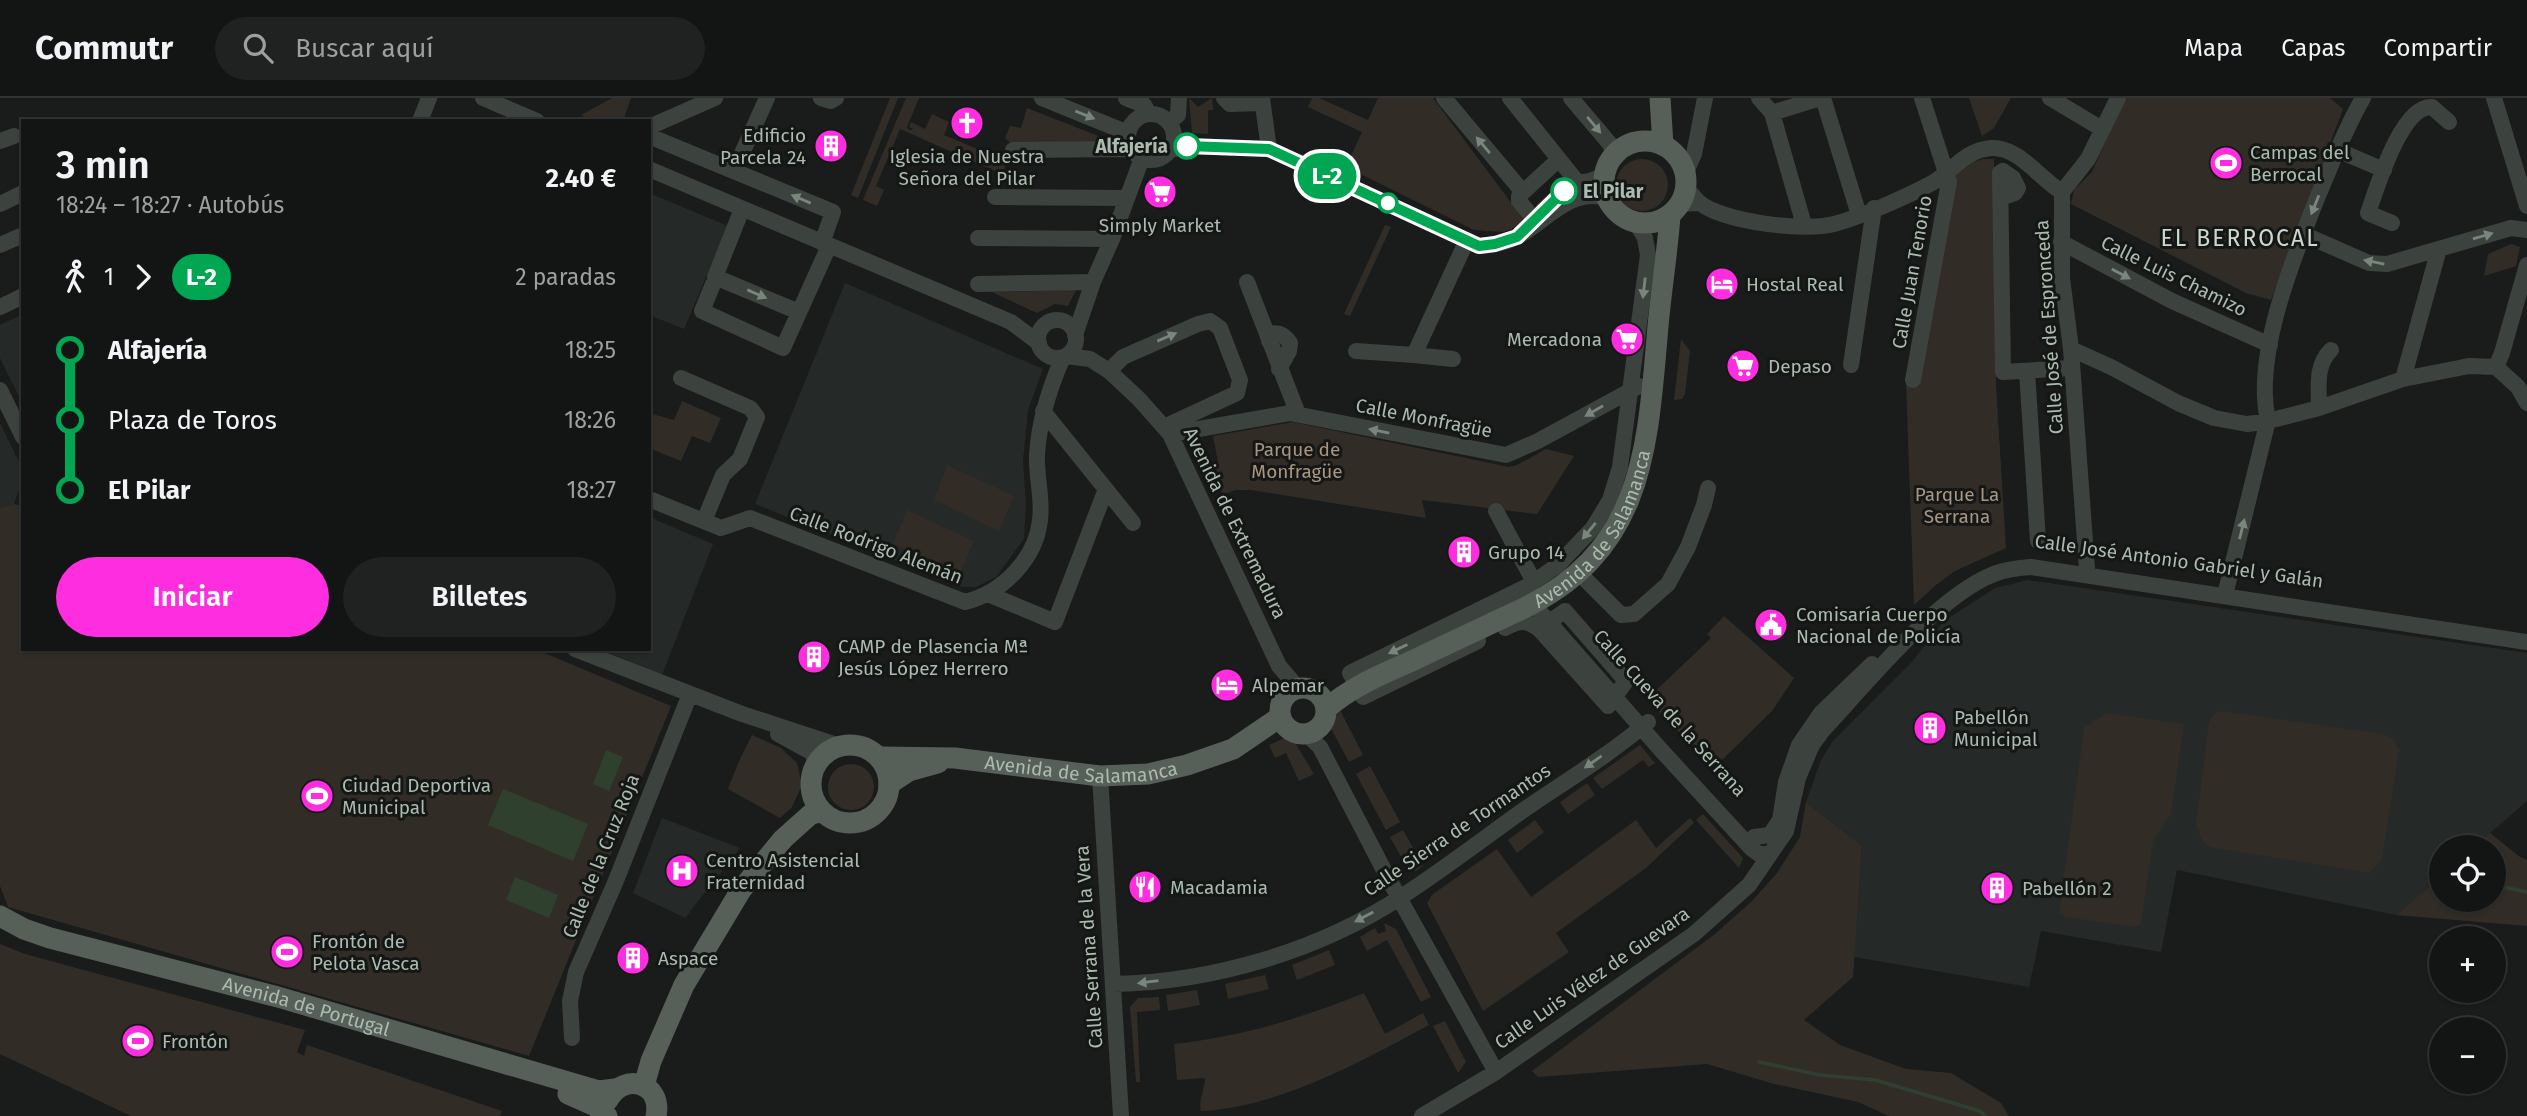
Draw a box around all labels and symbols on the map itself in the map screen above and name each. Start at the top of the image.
church icon: Iglesia de Nuestra Señora del Pilar [948,104,986,142]
one-way arrow [1075,110,1096,121]
one-way arrow [1586,116,1602,134]
place label: Edificio Parcela 24 [720,124,806,169]
building icon: Edificio Parcela 24 [812,127,850,165]
marker: Alfajería [1174,133,1200,159]
place label: Alfajería [1094,135,1168,158]
one-way arrow [1476,136,1491,153]
place label: Campas del Berrocal [2250,141,2350,186]
sports icon: Campas del Berrocal [2207,144,2245,182]
place label: Iglesia de Nuestra Señora del Pilar [890,145,1044,190]
line badge: L-2 [1287,153,1367,199]
supermarket icon: Simply Market [1141,173,1179,211]
marker: El Pilar [1551,178,1577,204]
place label: El Pilar [1583,180,1644,203]
one-way arrow [790,193,811,204]
unlabelled marker [1378,193,1398,213]
street label: Calle Juan Tenorio [1887,193,1937,351]
one-way arrow [2309,194,2320,215]
place label: Simply Market [1099,214,1221,237]
street label: Calle José de Espronceda [2030,219,2068,435]
district label: EL BERROCAL [2160,224,2320,252]
one-way arrow [2473,230,2494,240]
street label: Calle Luis Chamizo [2097,231,2251,321]
one-way arrow [2363,256,2385,267]
hotel icon: Hostal Real [1703,265,1741,303]
one-way arrow [2111,268,2131,280]
place label: Hostal Real [1746,273,1844,296]
one-way arrow [1639,277,1650,299]
one-way arrow [747,289,768,300]
supermarket icon: Mercadona [1608,320,1646,358]
place label: Mercadona [1507,328,1602,351]
one-way arrow [1157,331,1178,342]
supermarket icon: Depaso [1724,347,1762,385]
place label: Depaso [1768,355,1832,378]
street label: Calle Monfragüe [1354,394,1494,442]
one-way arrow [1584,405,1603,417]
street label: Avenida de Extremadura [1179,424,1291,622]
one-way arrow [1368,425,1390,436]
park label: Parque de Monfragüe [1251,438,1343,483]
street label: Avenida de Salamanca [1529,448,1655,612]
park label: Parque La Serrana [1915,483,1999,528]
street label: Calle Rodrigo Alemán [786,501,966,589]
one-way arrow [2237,518,2248,540]
one-way arrow [1582,521,1597,539]
street label: Calle José Antonio Gabriel y Galán [2033,529,2325,593]
building icon: Grupo 14 [1445,533,1483,571]
place label: Grupo 14 [1488,541,1564,564]
place label: Comisaría Cuerpo Nacional de Policía [1796,603,1961,648]
public building icon: Comisaría Cuerpo Nacional de Policía [1752,606,1790,644]
street label: Calle Cueva de la Serrana [1589,625,1751,801]
place label: CAMP de Plasencia Mª Jesús López Herrero [838,635,1028,680]
building icon: CAMP de Plasencia Mª Jesús López Herrero [795,638,833,676]
one-way arrow [1388,644,1408,655]
hotel icon: Alpemar [1208,666,1246,704]
place label: Alpemar [1252,674,1325,697]
place label: Pabellón Municipal [1954,706,2038,751]
building icon: Pabellón Municipal [1911,709,1949,747]
street label: Avenida de Salamanca [983,750,1180,788]
one-way arrow [1584,755,1602,769]
street label: Calle Sierra de Tormantos [1359,759,1555,901]
street label: Calle de la Cruz Roja [558,771,644,941]
place label: Ciudad Deportiva Municipal [342,774,491,819]
sports icon: Ciudad Deportiva Municipal [298,777,336,815]
street label: Calle Serrana de la Vera [1070,845,1108,1049]
place label: Centro Asistencial Fraternidad [706,849,860,894]
hospital icon: Centro Asistencial Fraternidad [663,852,701,890]
restaurant icon: Macadamia [1126,868,1164,906]
building icon: Pabellón 2 [1978,869,2016,907]
place label: Macadamia [1170,876,1268,899]
place label: Pabellón 2 [2022,877,2112,900]
street label: Calle Luis Vélez de Guevara [1490,902,1694,1054]
one-way arrow [1354,911,1374,923]
place label: Frontón de Pelota Vasca [312,930,420,975]
sports icon: Frontón de Pelota Vasca [268,933,306,971]
building icon: Aspace [614,939,652,977]
place label: Aspace [658,947,718,970]
street label: Avenida de Portugal [220,972,393,1041]
one-way arrow [1137,976,1159,987]
sports icon: Frontón [119,1022,157,1060]
place label: Frontón [162,1030,228,1053]

